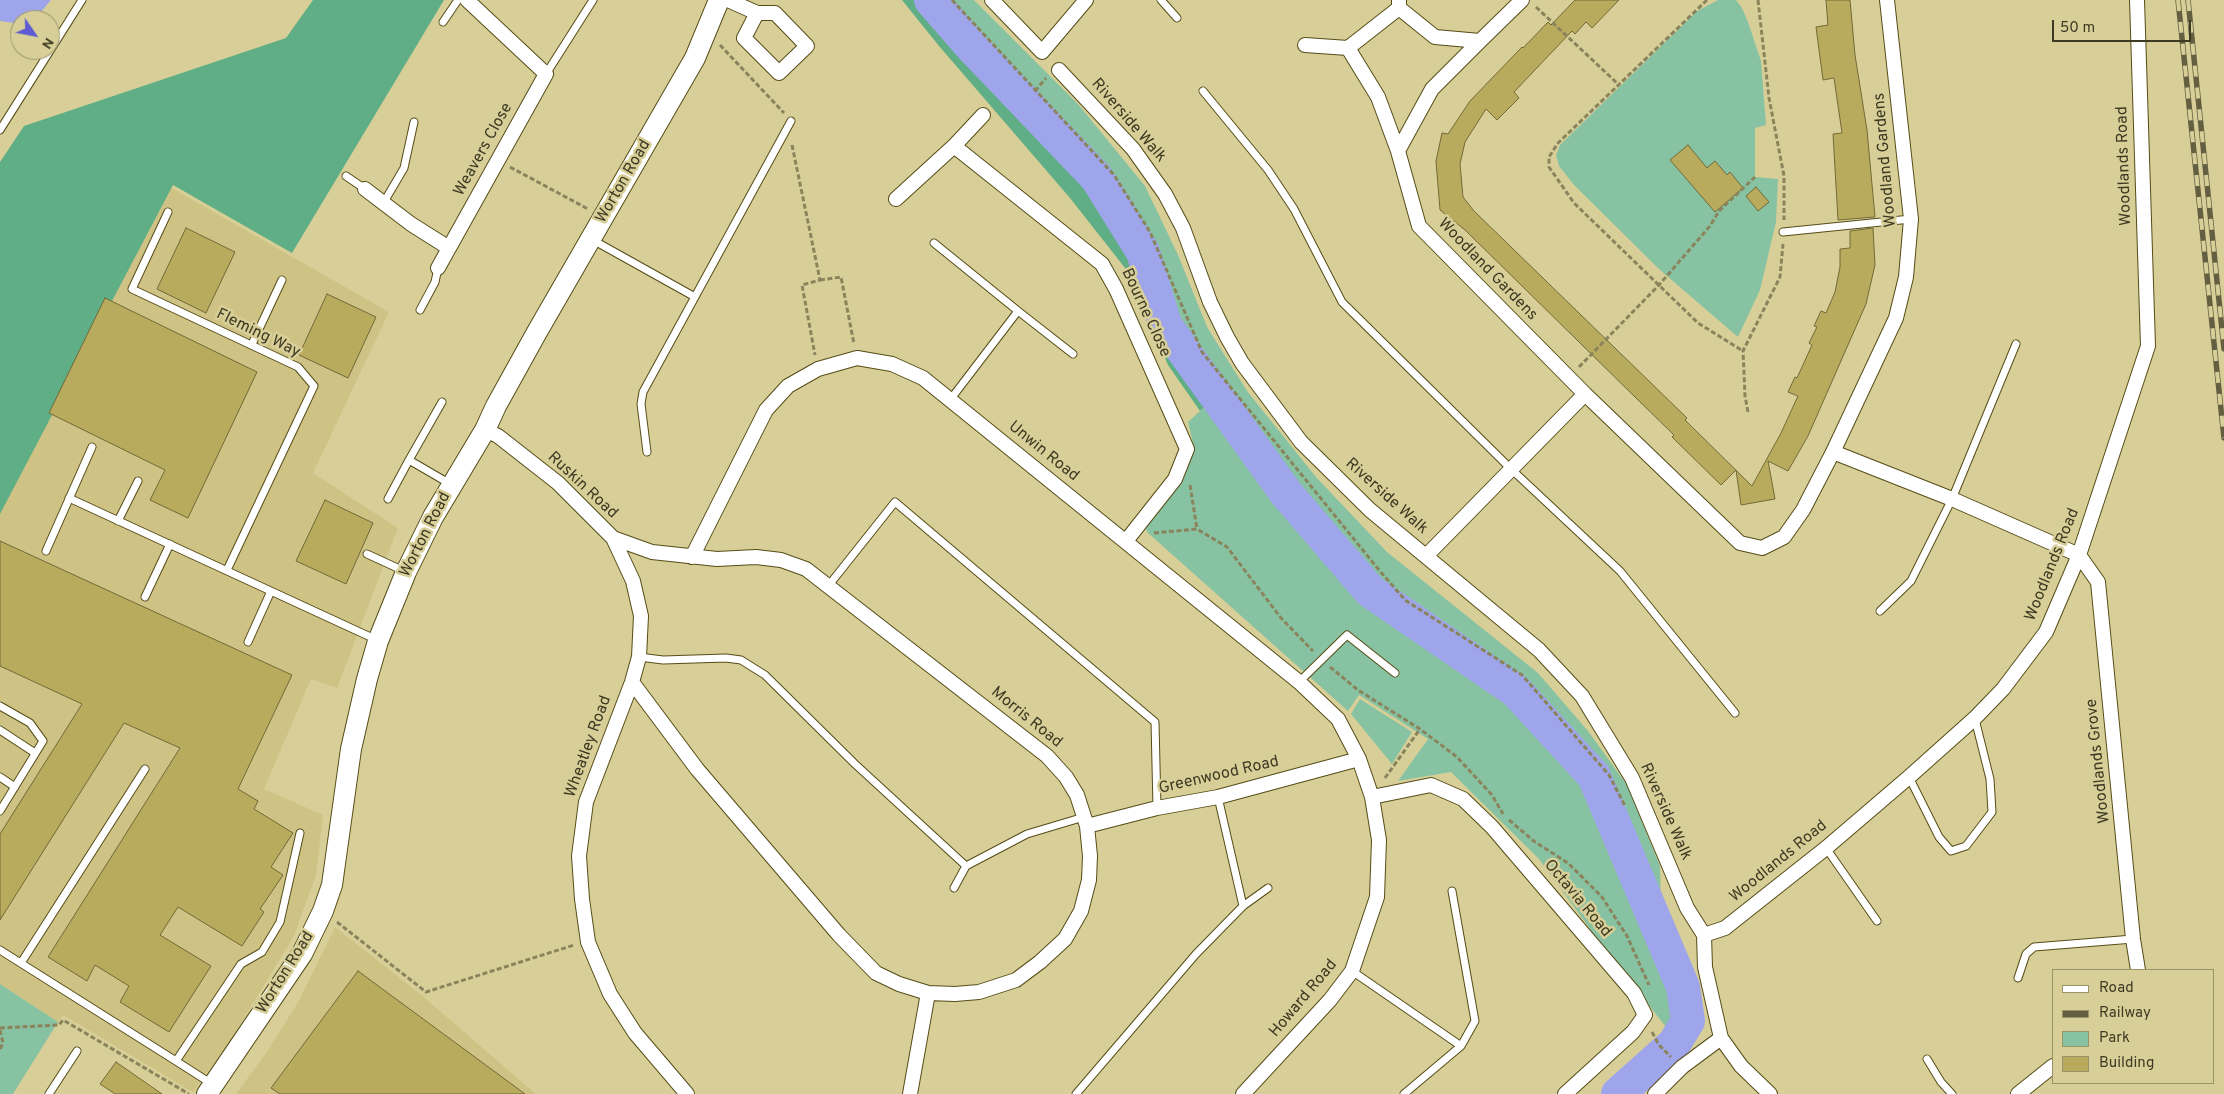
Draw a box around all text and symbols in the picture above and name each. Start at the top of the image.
north arrow [10,10,60,60]
scale bar [2054,10,2193,42]
text: 50 m [2060,19,2095,38]
text: N [37,34,57,52]
street label: Riverside Walk [1086,75,1170,167]
street label: Woodland Gardens [1871,92,1901,228]
street label: Weavers Close [451,100,517,200]
street label: Woodlands Road [2113,106,2137,226]
street label: Worton Road [592,137,656,227]
street label: Woodland Gardens [1433,215,1541,325]
street label: Bourne Close [1116,266,1174,360]
street label: Fleming Way [213,305,303,363]
street label: Unwin Road [1004,418,1082,486]
street label: Ruskin Road [543,449,621,523]
street label: Riverside Walk [1341,455,1431,539]
street label: Worton Road [396,489,456,581]
street label: Woodlands Road [2022,506,2084,624]
street label: Morris Road [986,683,1066,753]
street label: Wheatley Road [562,694,616,800]
street label: Woodlands Grove [2083,698,2115,824]
street label: Greenwood Road [1157,753,1281,799]
street label: Riverside Walk [1635,760,1695,864]
street label: Woodlands Road [1726,817,1832,907]
street label: Octavia Road [1539,856,1615,942]
street label: Worton Road [253,928,319,1018]
street label: Howard Road [1266,956,1342,1042]
legend [2052,969,2214,1084]
text: Road [2099,979,2134,998]
text: Railway [2099,1004,2151,1023]
text: Park [2099,1029,2130,1048]
text: Building [2099,1054,2154,1073]

